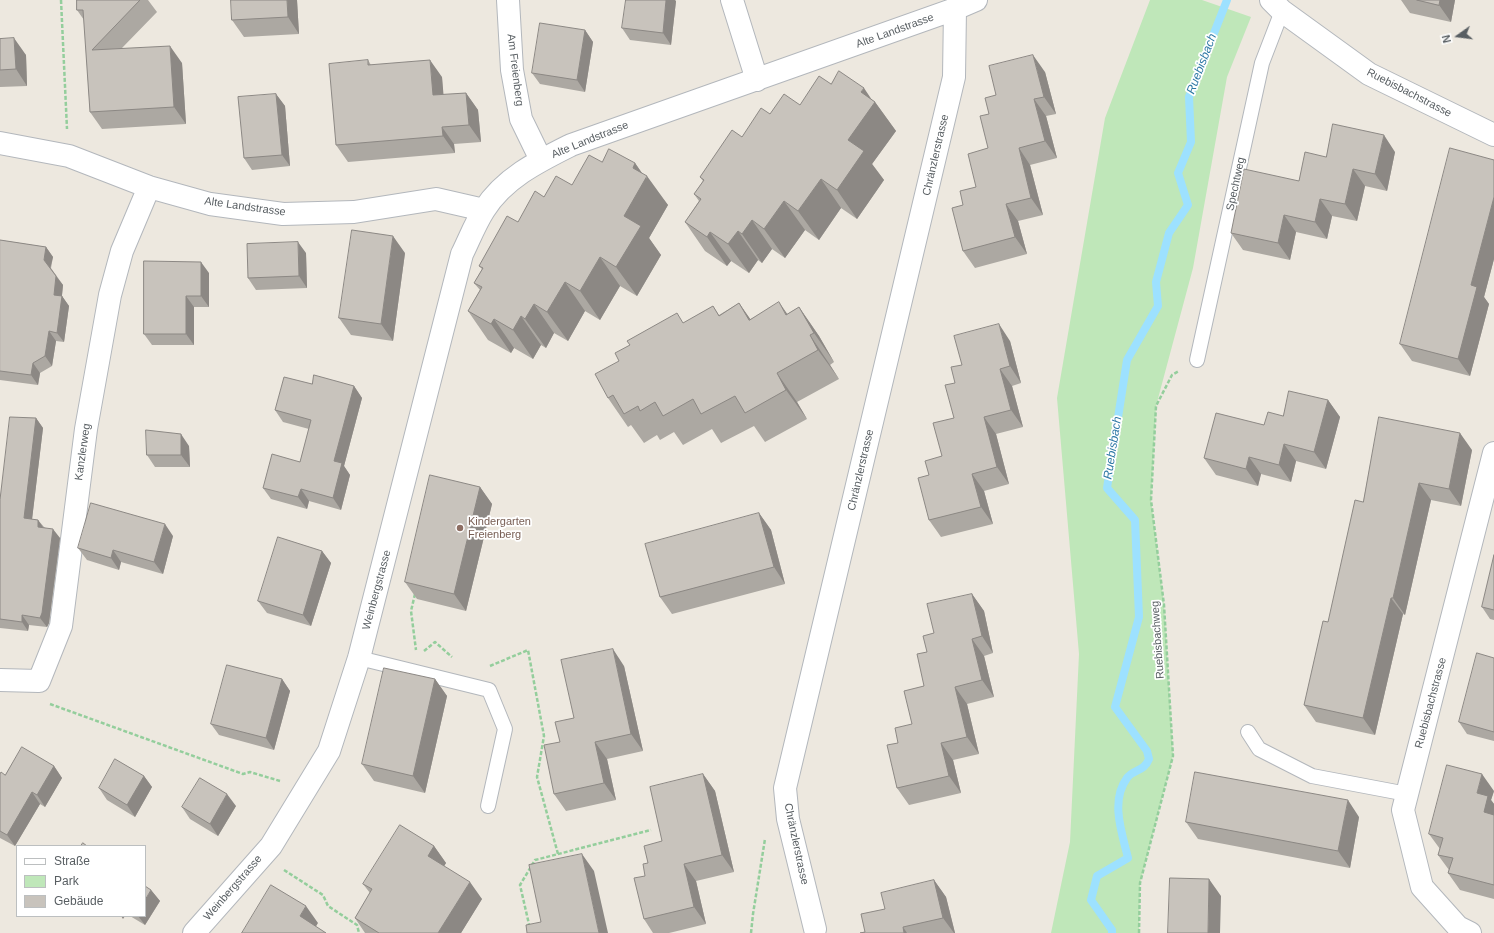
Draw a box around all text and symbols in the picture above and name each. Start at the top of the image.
street label: Alte Landstrasse [854,11,936,51]
north arrow [1438,16,1478,56]
water label: Ruebisbach [1184,32,1220,96]
street label: Am Freienberg [504,33,526,107]
text: N [1440,34,1453,44]
street label: Ruebisbachstrasse [1364,66,1454,120]
street label: Chränzlerstrasse [920,113,952,197]
street label: Alte Landstrasse [550,119,630,161]
street label: Spechtweg [1224,156,1248,212]
street label: Alte Landstrasse [204,195,286,219]
water label: Ruebisbach [1101,416,1125,480]
street label: Kanzlerweg [72,423,94,481]
street label: Chränzlerstrasse [845,428,877,512]
place label: Kindergarten Freienberg [468,515,531,541]
marker: Kindergarten Freienberg [455,523,465,533]
street label: Weinbergstrasse [360,549,394,631]
street label: Ruebisbachweg [1149,600,1167,680]
street label: Ruebisbachstrasse [1413,656,1449,750]
street label: Chränzlerstrasse [781,802,811,886]
legend [16,845,146,917]
street label: Weinbergstrasse [201,853,265,923]
text: Straße [54,854,90,868]
text: Park [54,874,79,888]
text: Gebäude [54,894,103,908]

